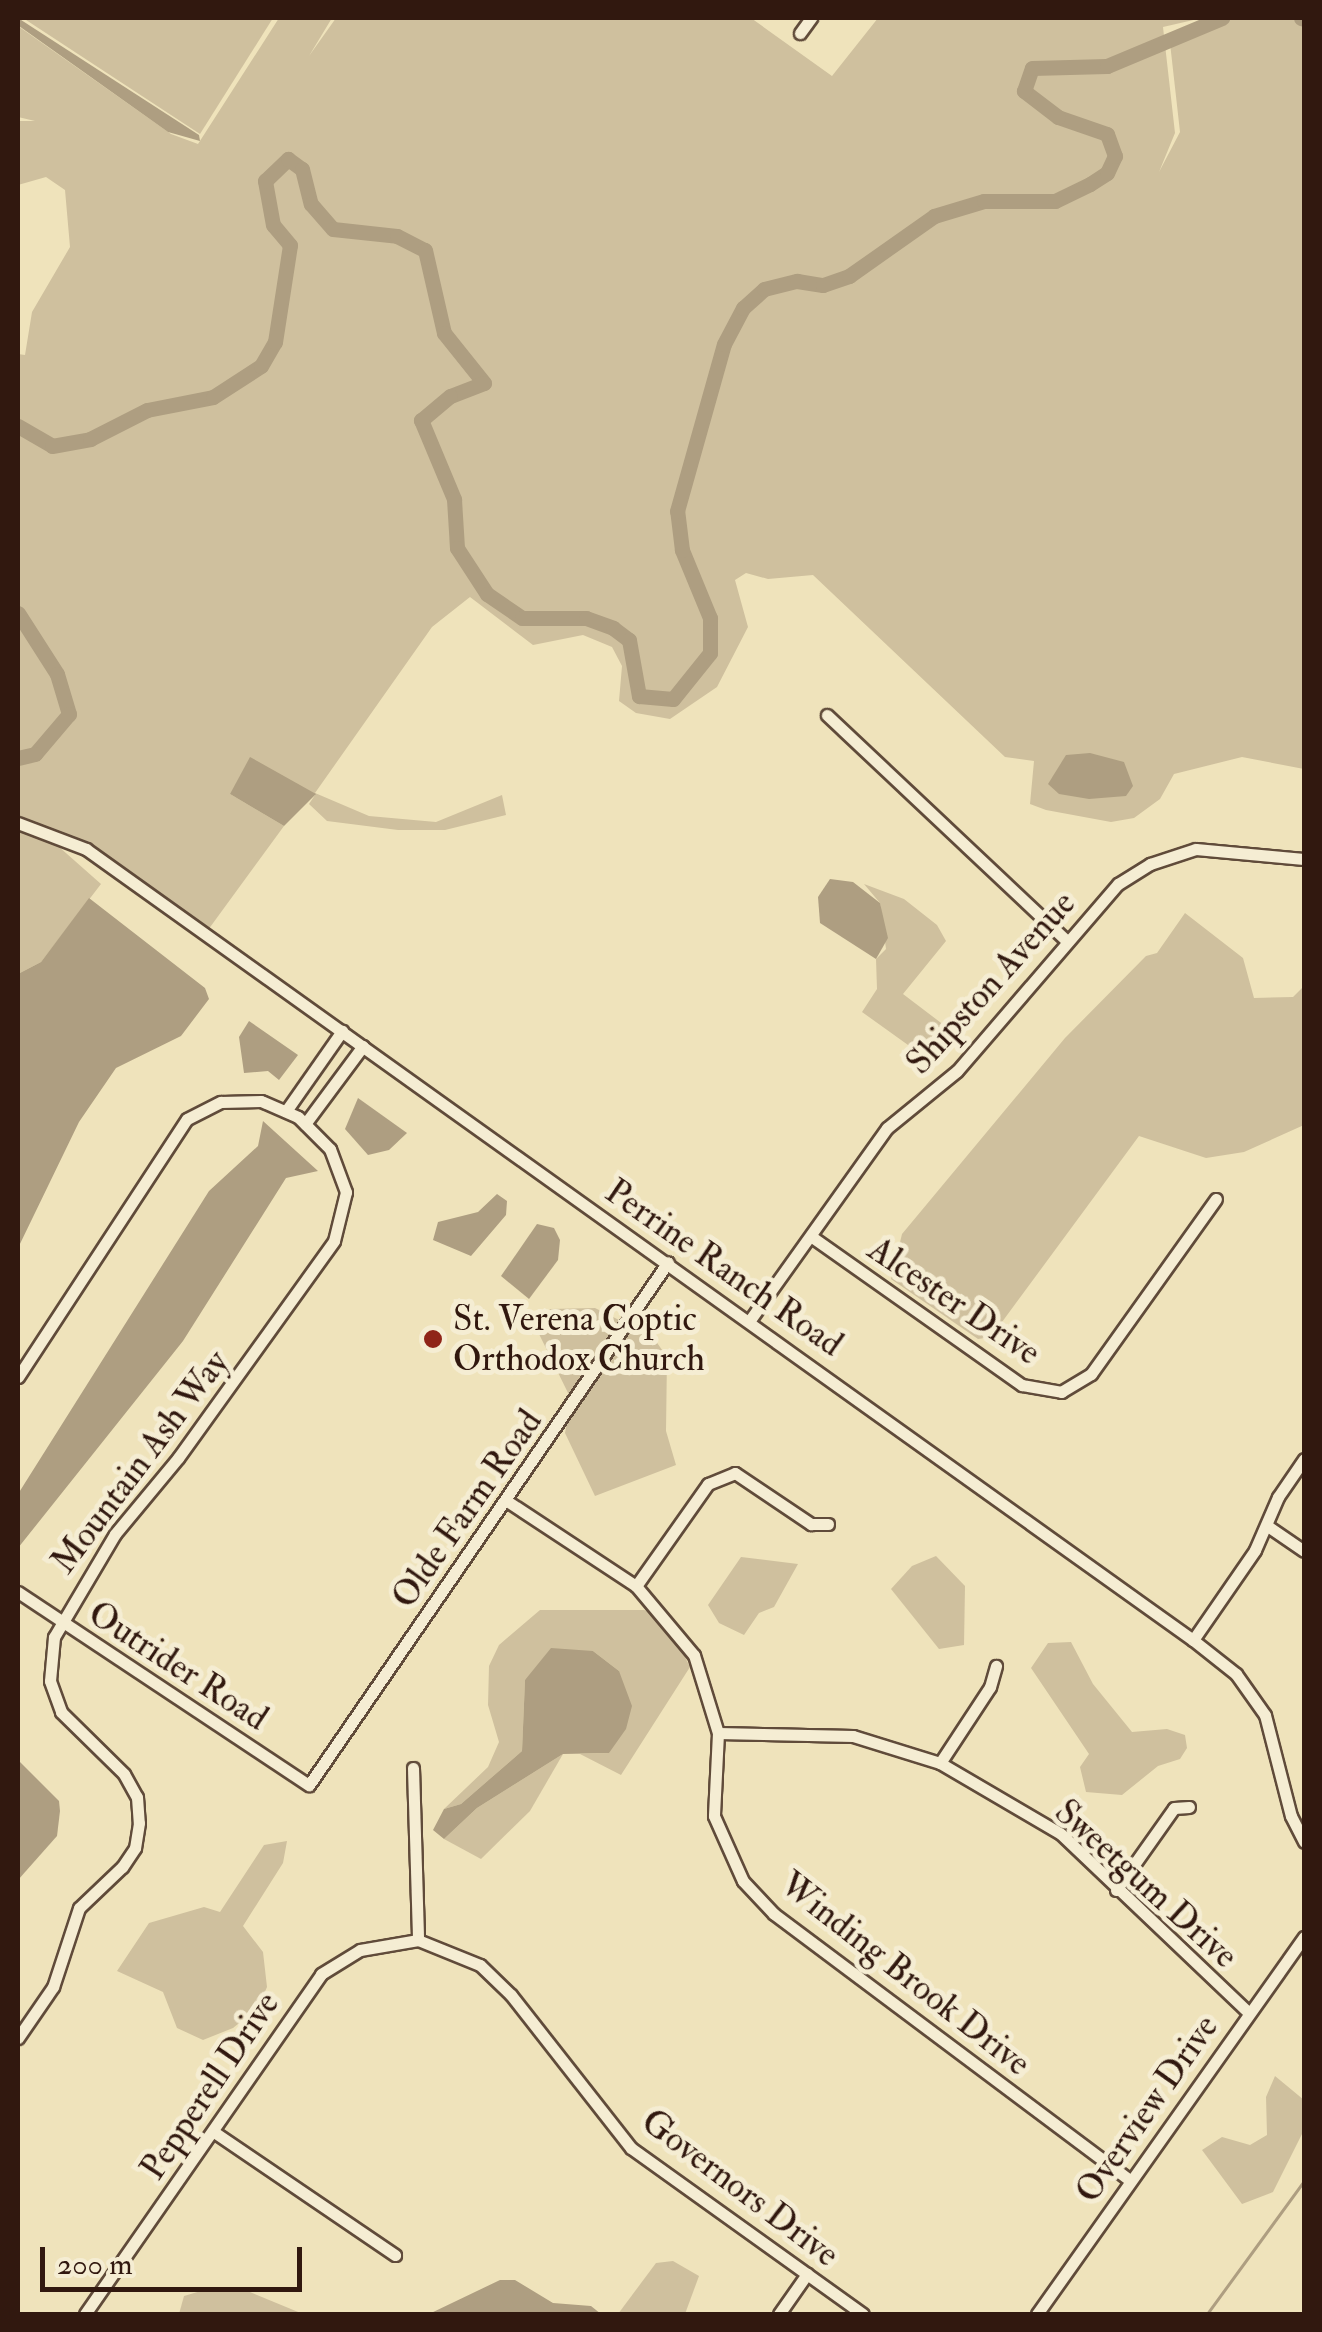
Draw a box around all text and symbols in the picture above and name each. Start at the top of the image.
street label: Shipston Avenue [898,883,1084,1083]
street label: Perrine Ranch Road [597,1170,851,1366]
street label: Alcester Drive [860,1228,1048,1374]
place label: St. Verena Coptic Orthodox Church [453,1298,705,1380]
marker: St. Verena Coptic Orthodox Church [422,1328,444,1350]
street label: Mountain Ash Way [42,1342,238,1582]
street label: Olde Farm Road [383,1402,551,1616]
street label: Outrider Road [80,1592,276,1740]
street label: Sweetgum Drive [1046,1791,1246,1977]
street label: Winding Brook Drive [772,1863,1038,2085]
street label: Pepperell Drive [132,1984,288,2188]
street label: Overview Drive [1067,2007,1227,2211]
street label: Governors Drive [633,2100,847,2276]
scale bar [45,2227,308,2289]
text: 200 m [57,2246,133,2283]

